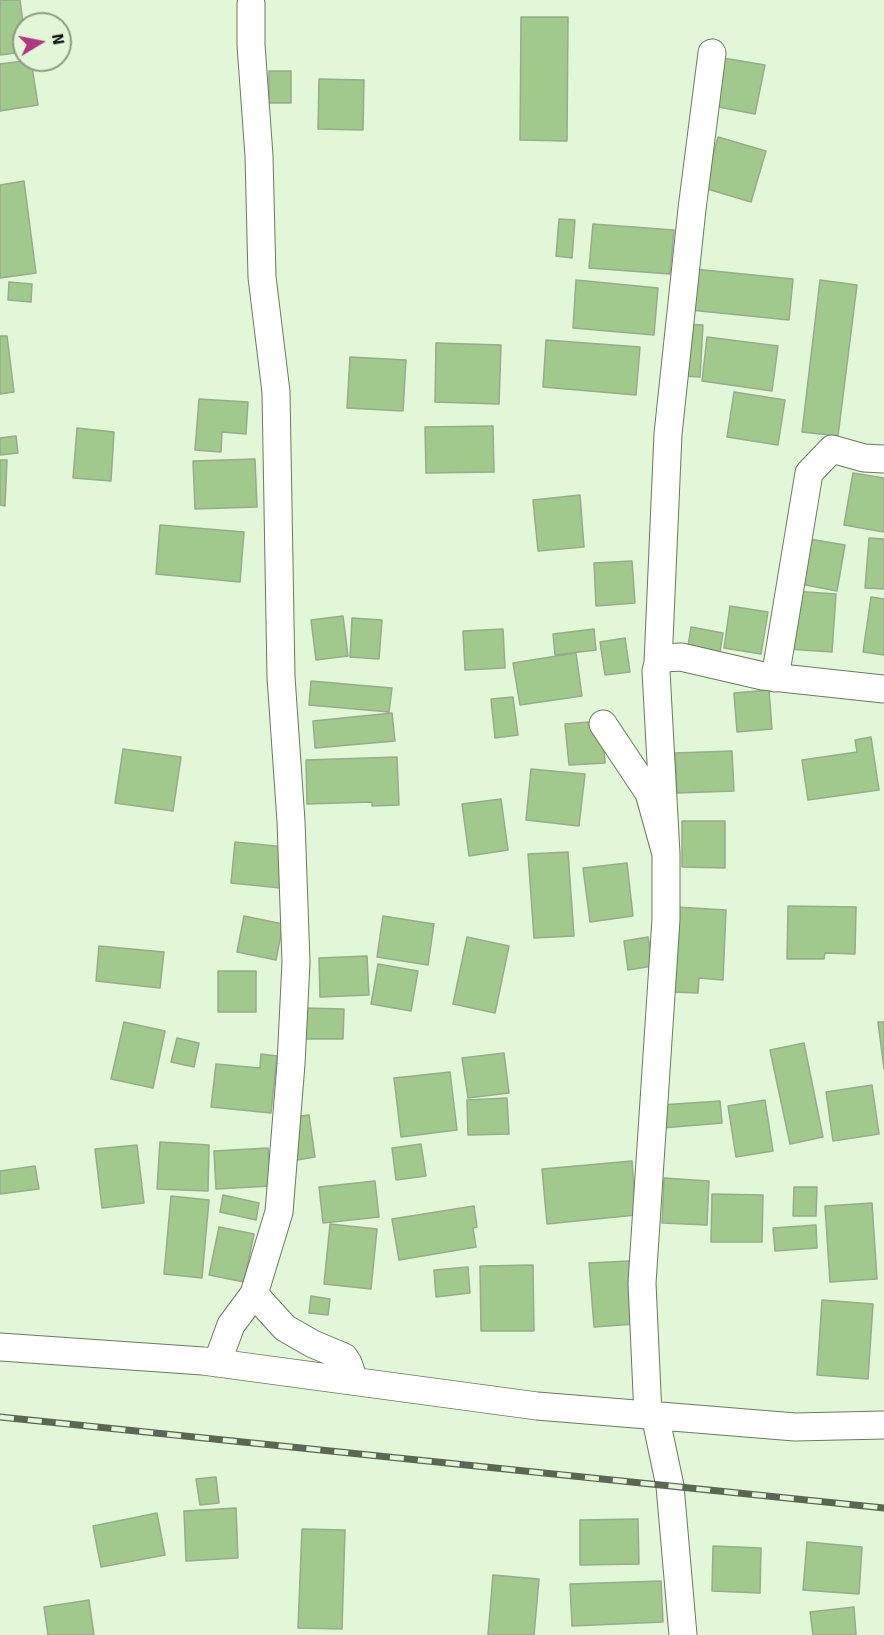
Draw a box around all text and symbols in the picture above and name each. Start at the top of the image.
north arrow [12,12,72,72]
text: N [47,32,69,46]

